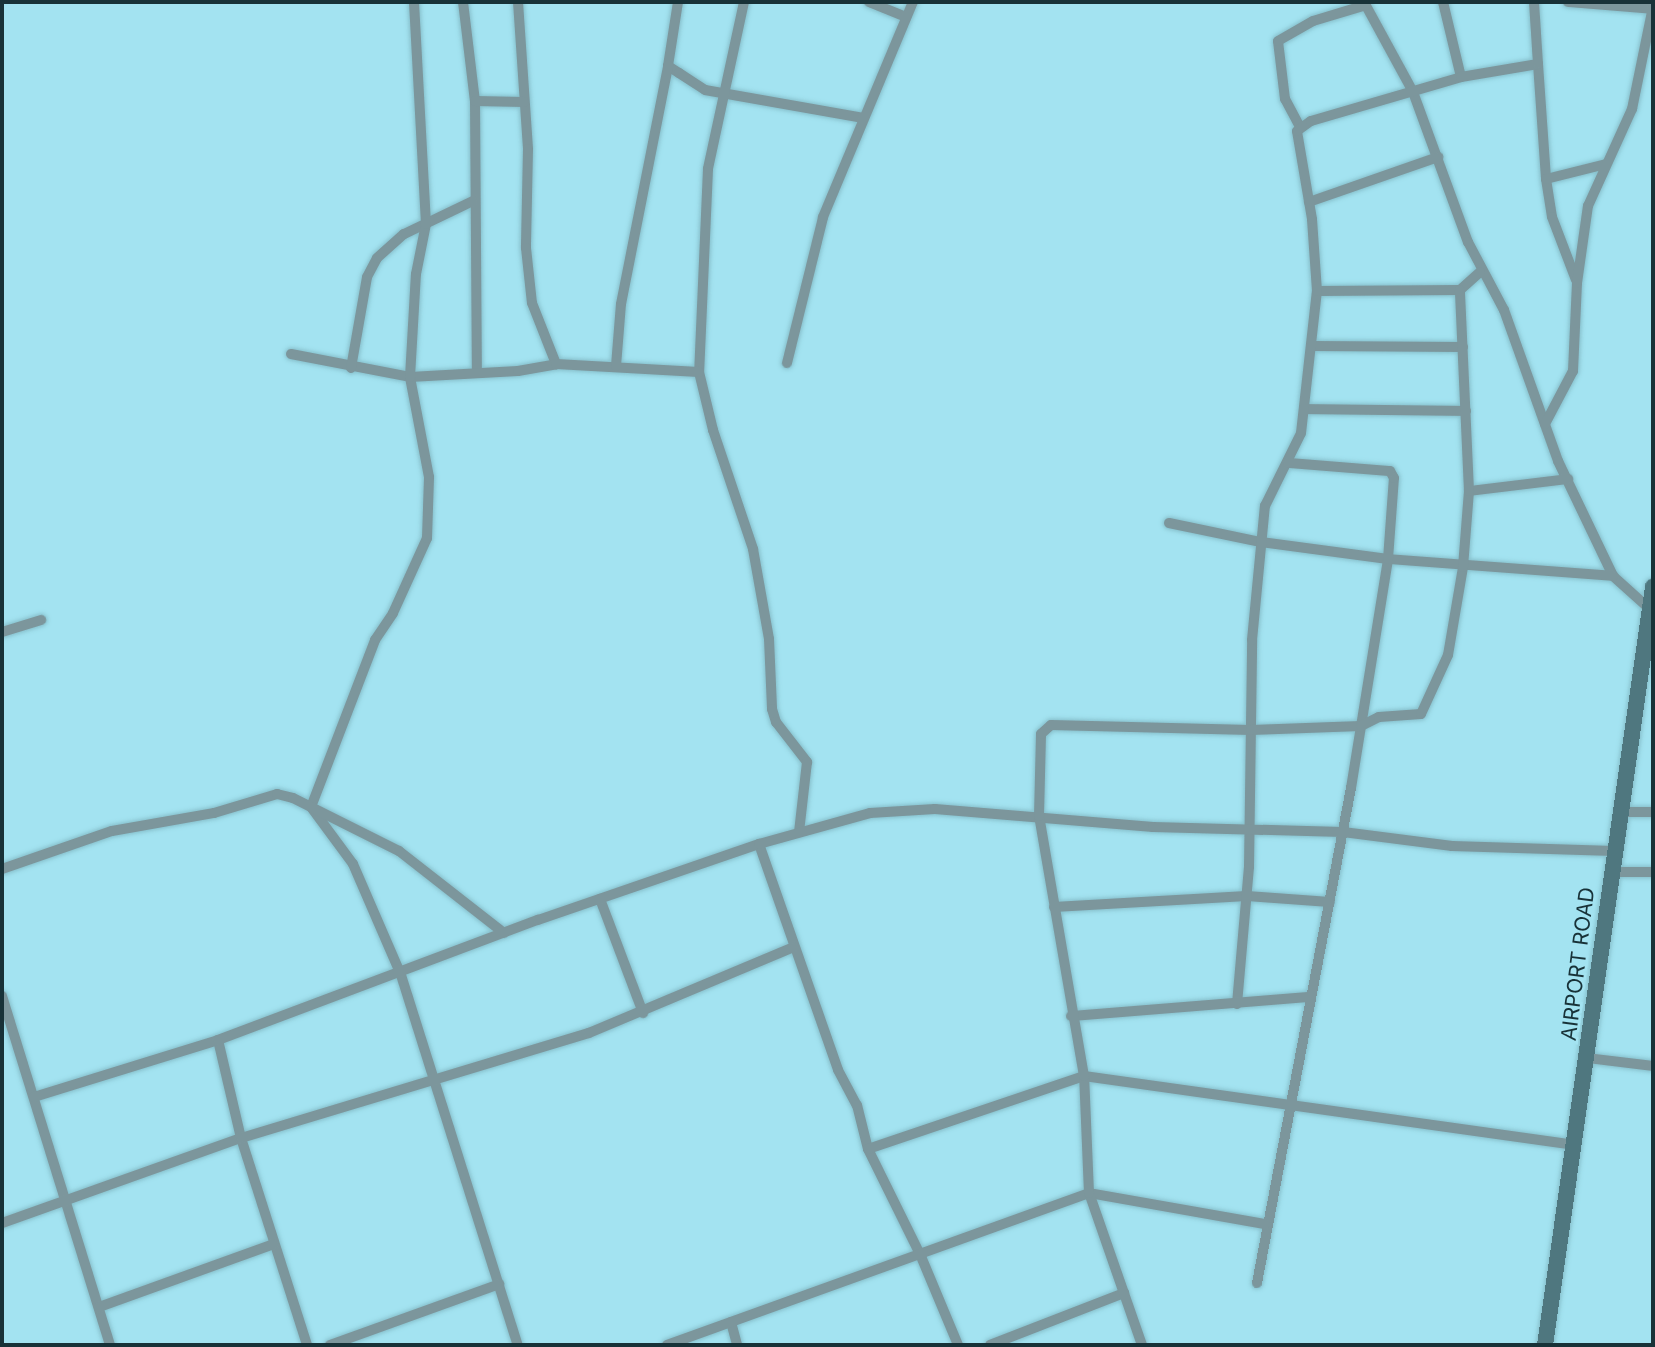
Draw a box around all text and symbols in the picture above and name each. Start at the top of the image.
street label: AIRPORT ROAD [1556,886,1600,1042]

